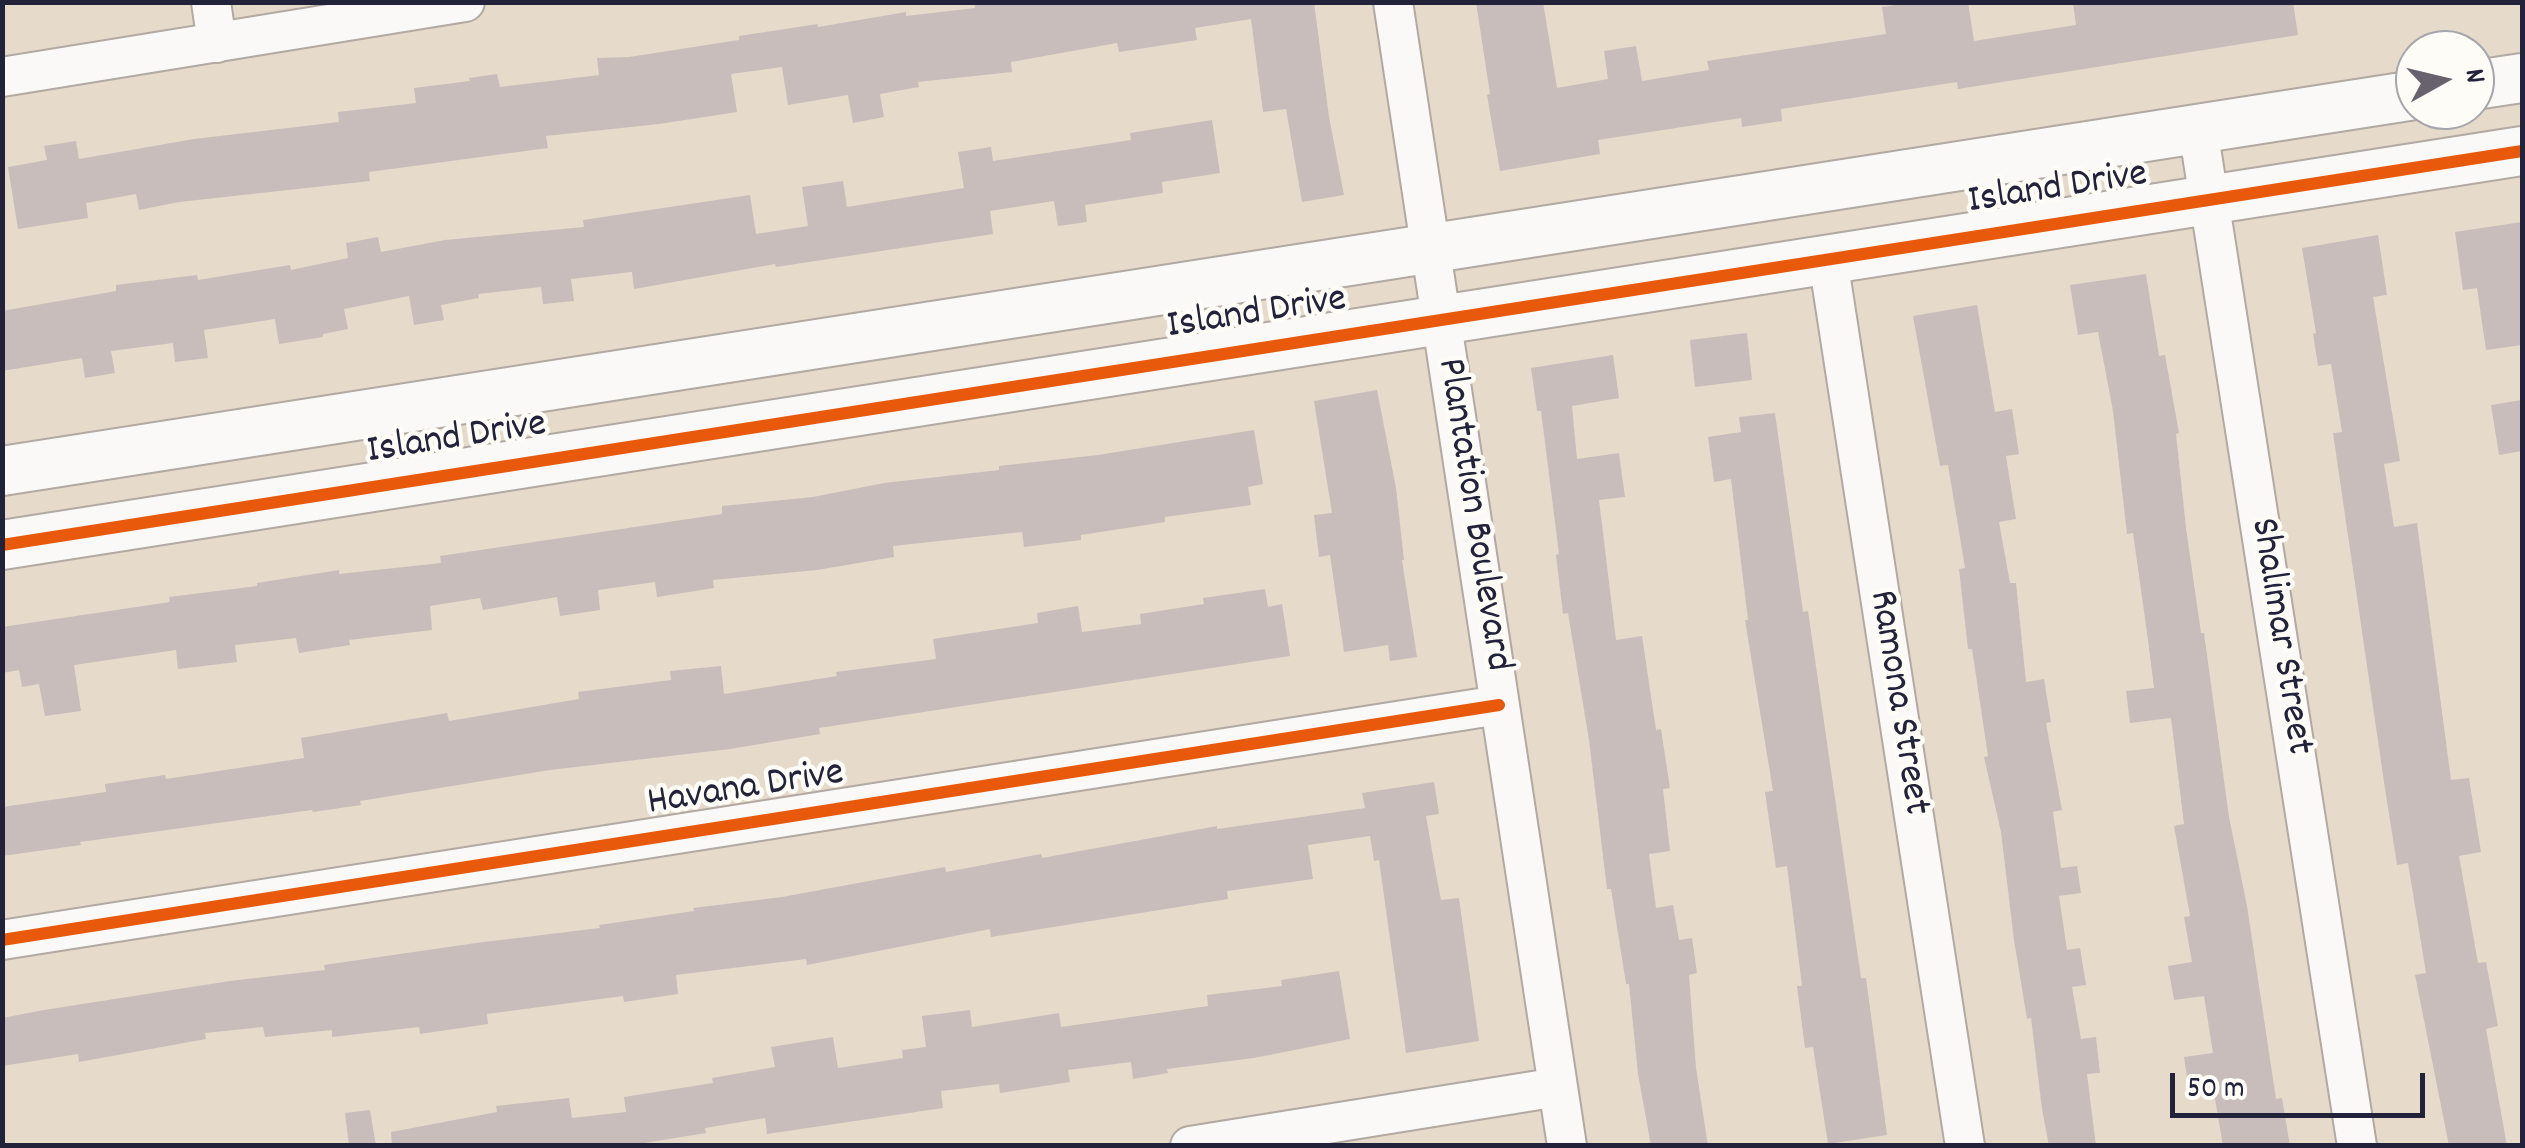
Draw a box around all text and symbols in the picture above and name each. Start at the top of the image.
north arrow [2395,30,2495,130]
text: N [2452,66,2493,86]
street label: Island Drive [1965,153,2151,229]
street label: Island Drive [1164,278,1350,354]
street label: Plantation Boulevard [1423,355,1519,675]
street label: Island Drive [364,403,550,479]
street label: Shalimar Street [2236,515,2320,759]
street label: Ramona Street [1855,587,1937,819]
street label: Havana Drive [644,752,848,830]
scale bar [2175,1053,2430,1115]
text: 50 m [2187,1069,2245,1112]

